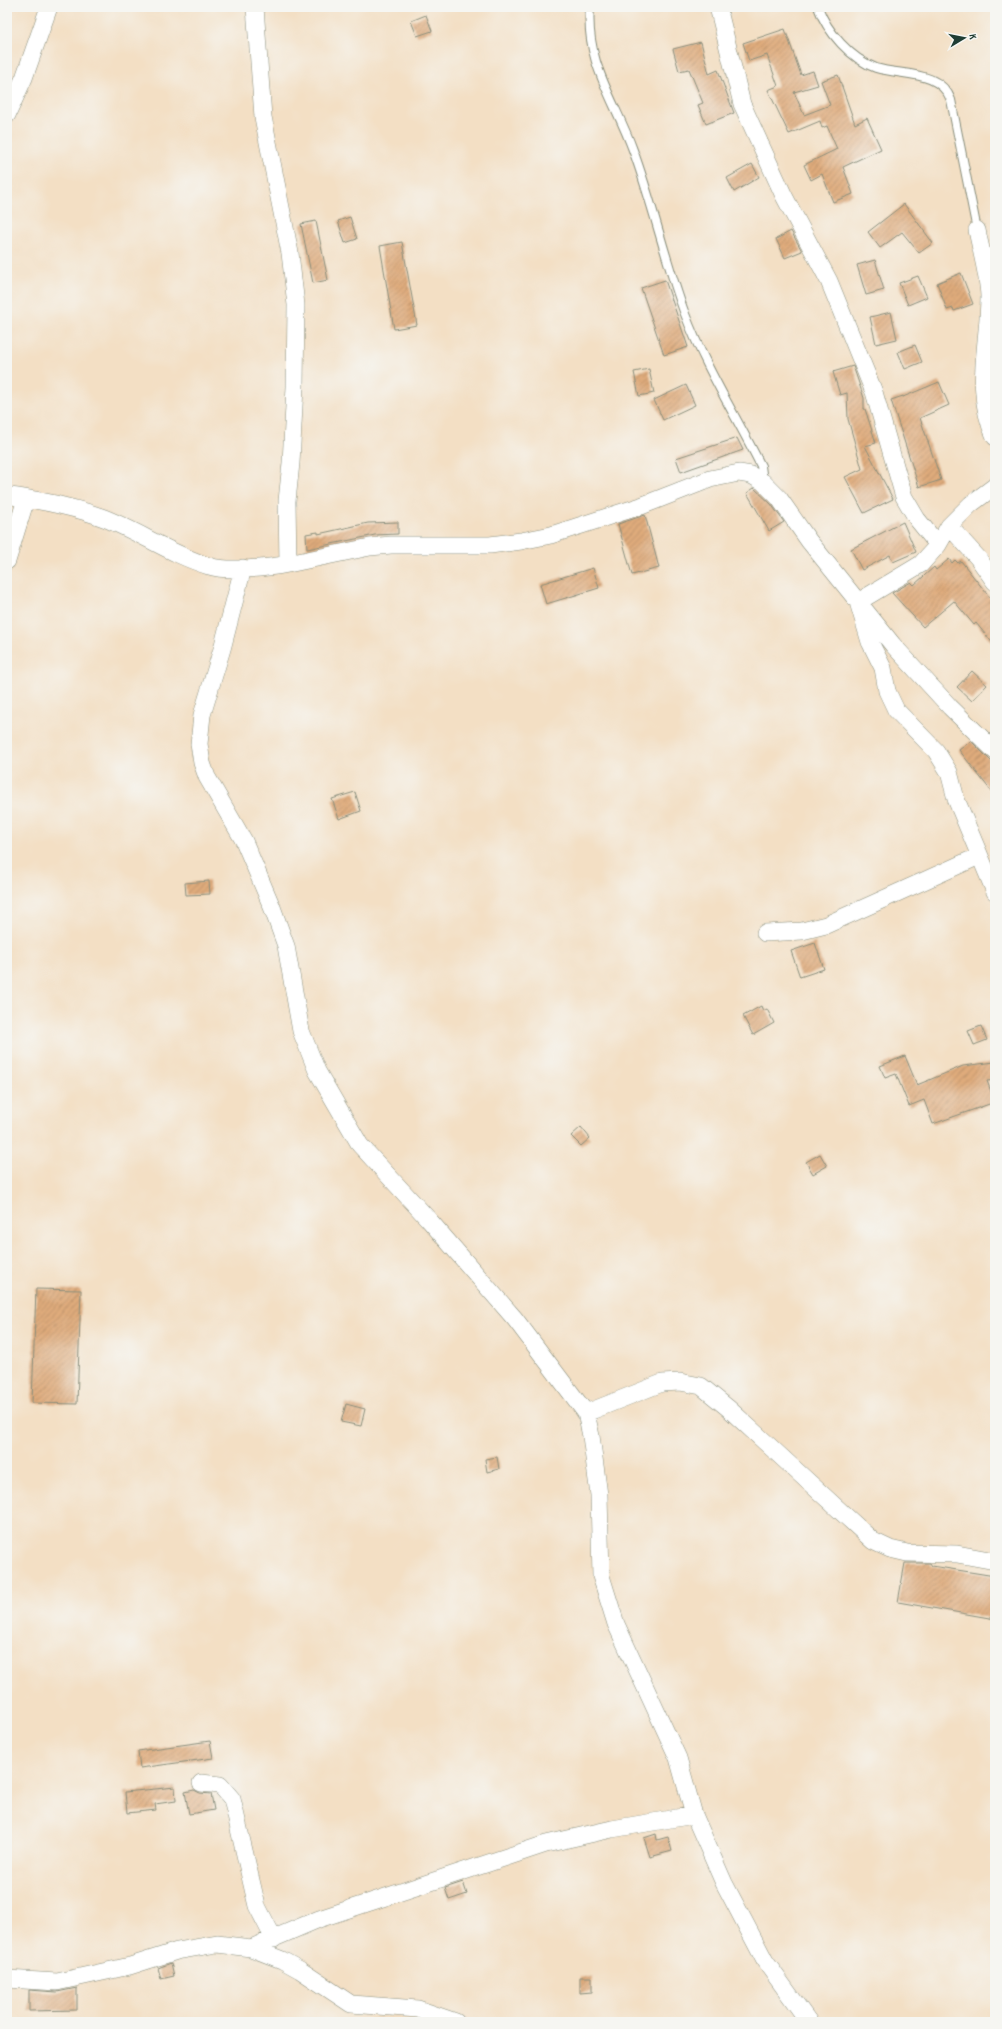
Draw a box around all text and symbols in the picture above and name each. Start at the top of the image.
north arrow [944,18,984,58]
text: K [964,33,980,41]

